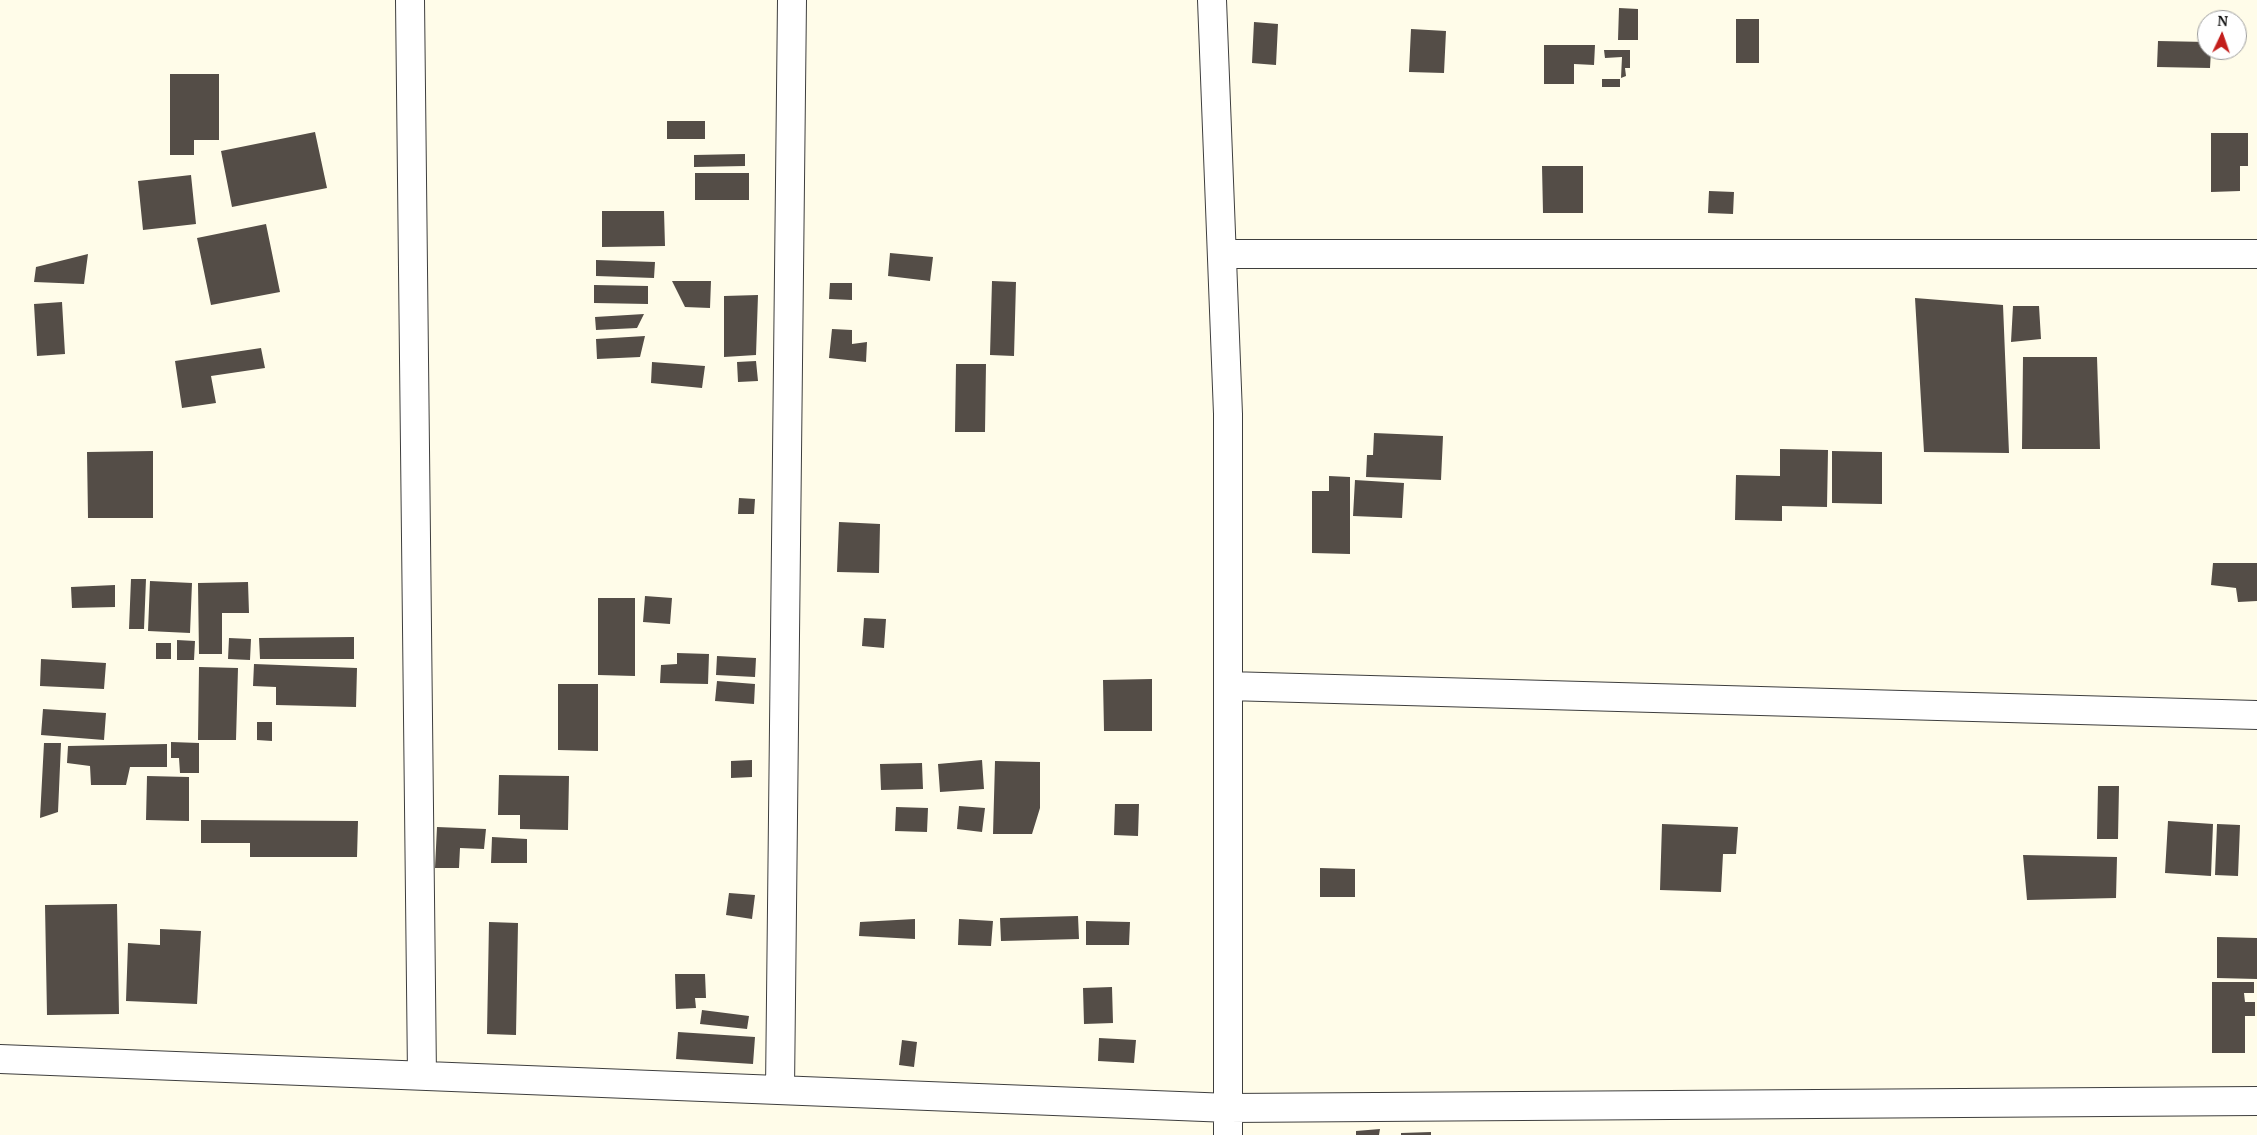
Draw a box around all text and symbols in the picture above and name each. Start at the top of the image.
north arrow [2197,10,2247,60]
text: N [2217,11,2229,30]

